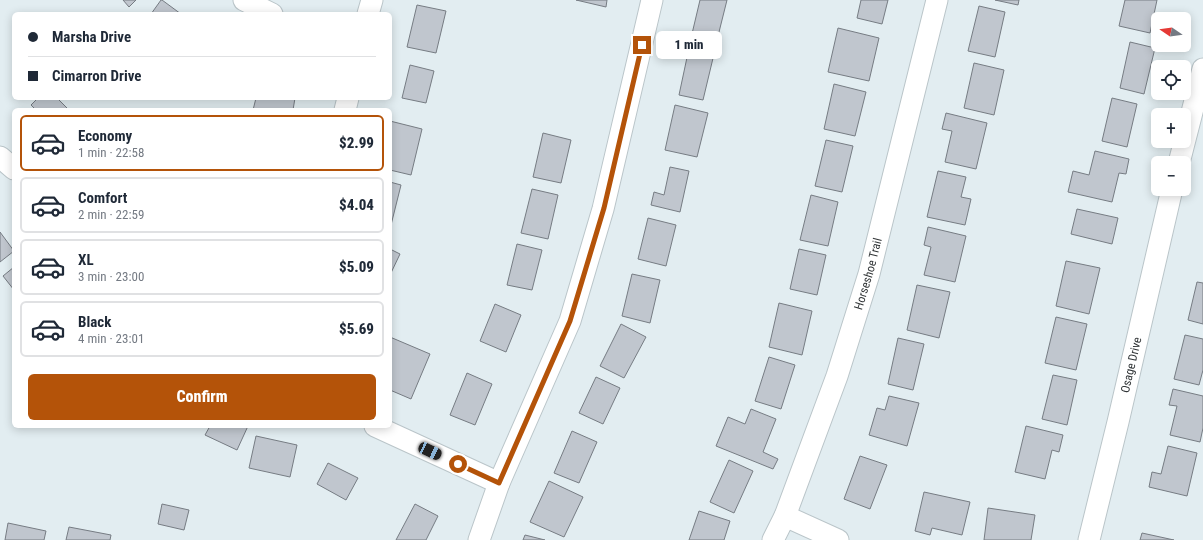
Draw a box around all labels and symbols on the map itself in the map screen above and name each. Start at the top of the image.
north arrow [1151,12,1191,52]
callout: 1 min [656,31,722,59]
route end [633,36,651,54]
street label: Horseshoe Trail [851,236,885,312]
street label: Osage Drive [1118,335,1145,394]
car [417,440,443,462]
route start [449,455,467,473]

